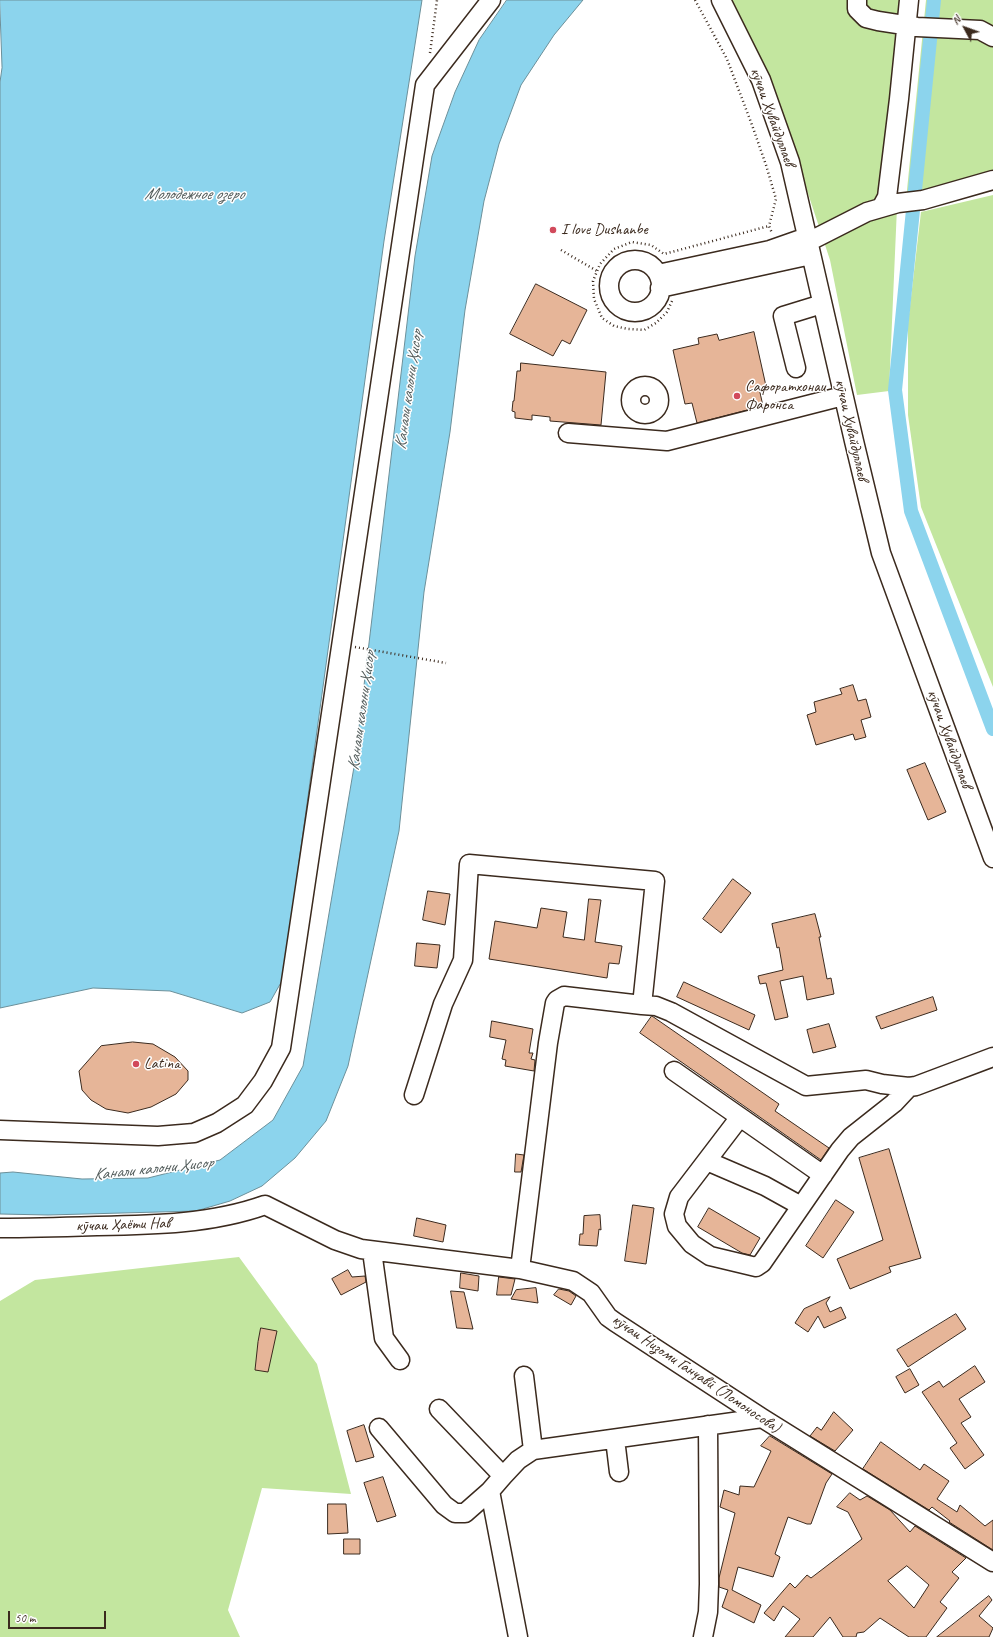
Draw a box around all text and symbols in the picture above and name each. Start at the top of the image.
north arrow [945,8,985,48]
text: N [948,13,963,27]
street label: кӯчаи Хувайдуллаев [745,65,799,169]
water label: Молодежное озеро [144,185,244,205]
place label: I love Dushanbe [561,220,648,240]
marker: I love Dushanbe [548,225,558,235]
water label: Канали калони Ҳисор [391,329,427,451]
place label: Сафоратхонаи Фаронса [745,377,825,415]
street label: кӯчаи Хувайдуллаев [830,377,872,483]
marker: Сафоратхонаи Фаронса [732,391,742,401]
water label: Канали калони Ҳисор [344,650,380,772]
street label: кӯчаи Хувайдуллаев [922,687,976,791]
place label: Latina [144,1054,180,1074]
marker: Latina [131,1059,141,1069]
water label: Канали калони Ҳисор [92,1153,214,1185]
street label: кӯчаи Ҳаёти Нав [76,1214,170,1236]
street label: кӯчаи Низоми Ганҷавӣ (Ломоносова) [608,1310,784,1438]
scale bar [10,1603,108,1629]
text: 50 m [15,1610,35,1626]

